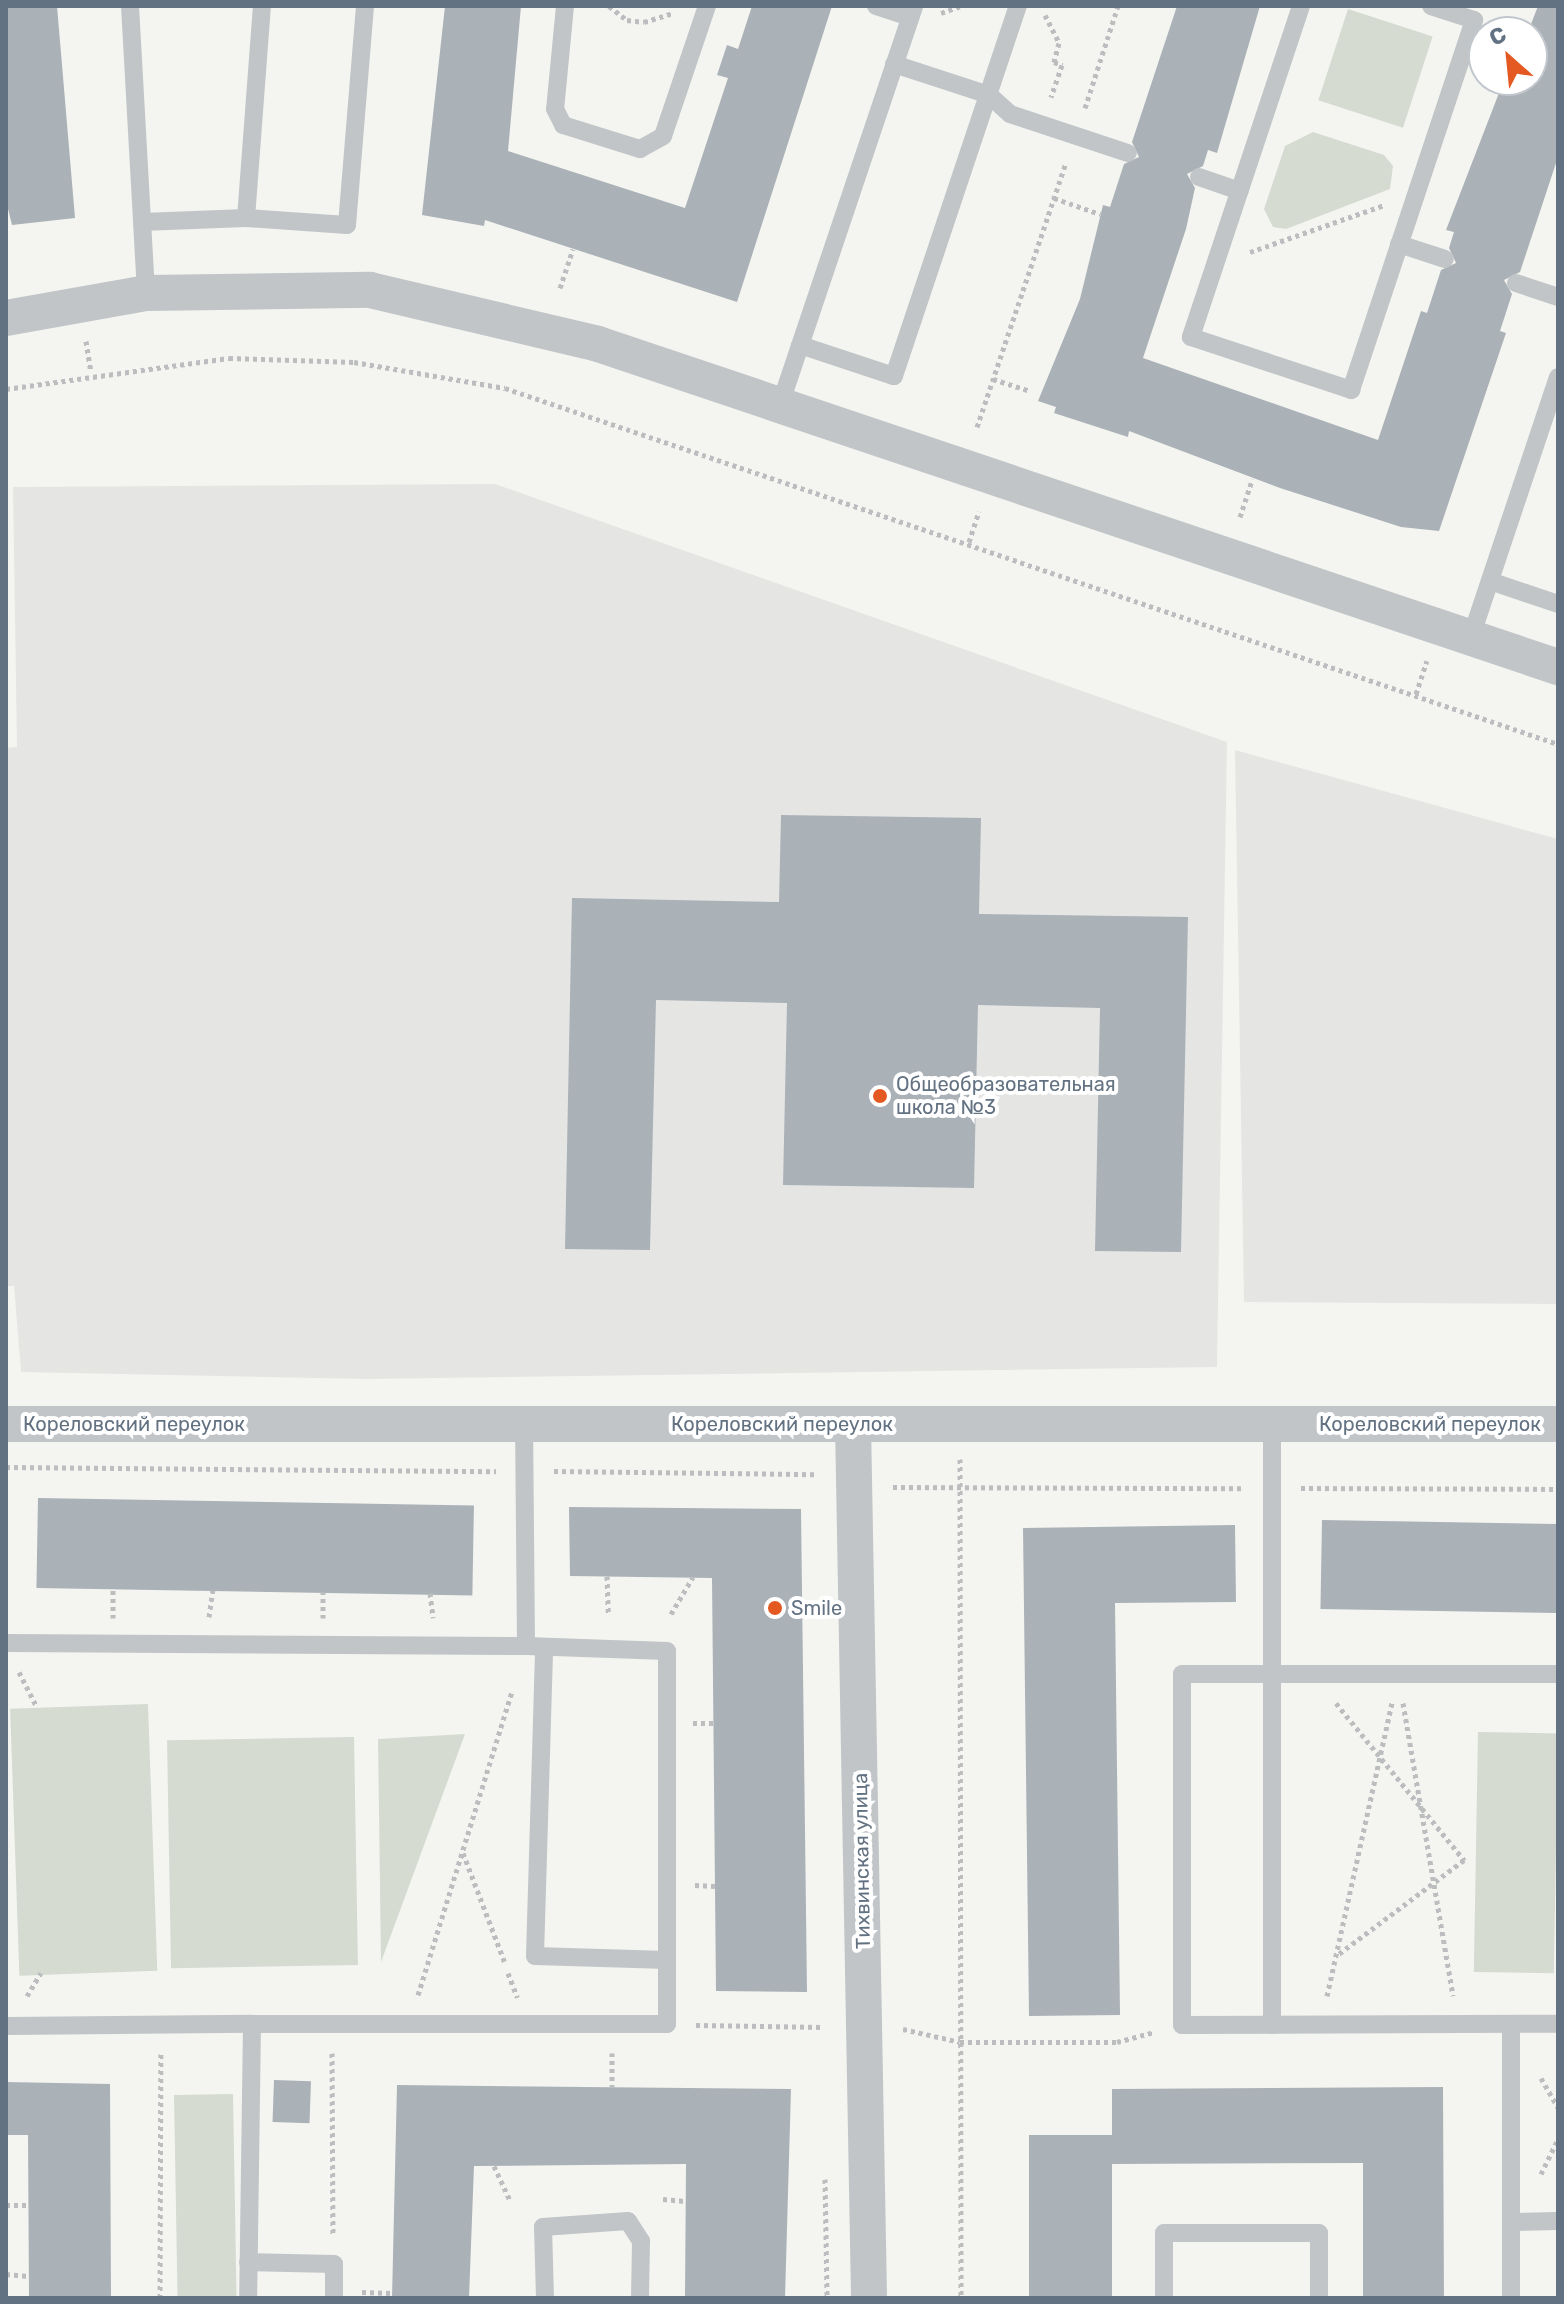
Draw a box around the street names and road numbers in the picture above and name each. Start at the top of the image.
street label: Кореловский переулок [23,1412,245,1436]
street label: Кореловский переулок [671,1412,893,1436]
street label: Кореловский переулок [1319,1412,1541,1436]
street label: Тихвинская улица [848,1773,876,1949]

